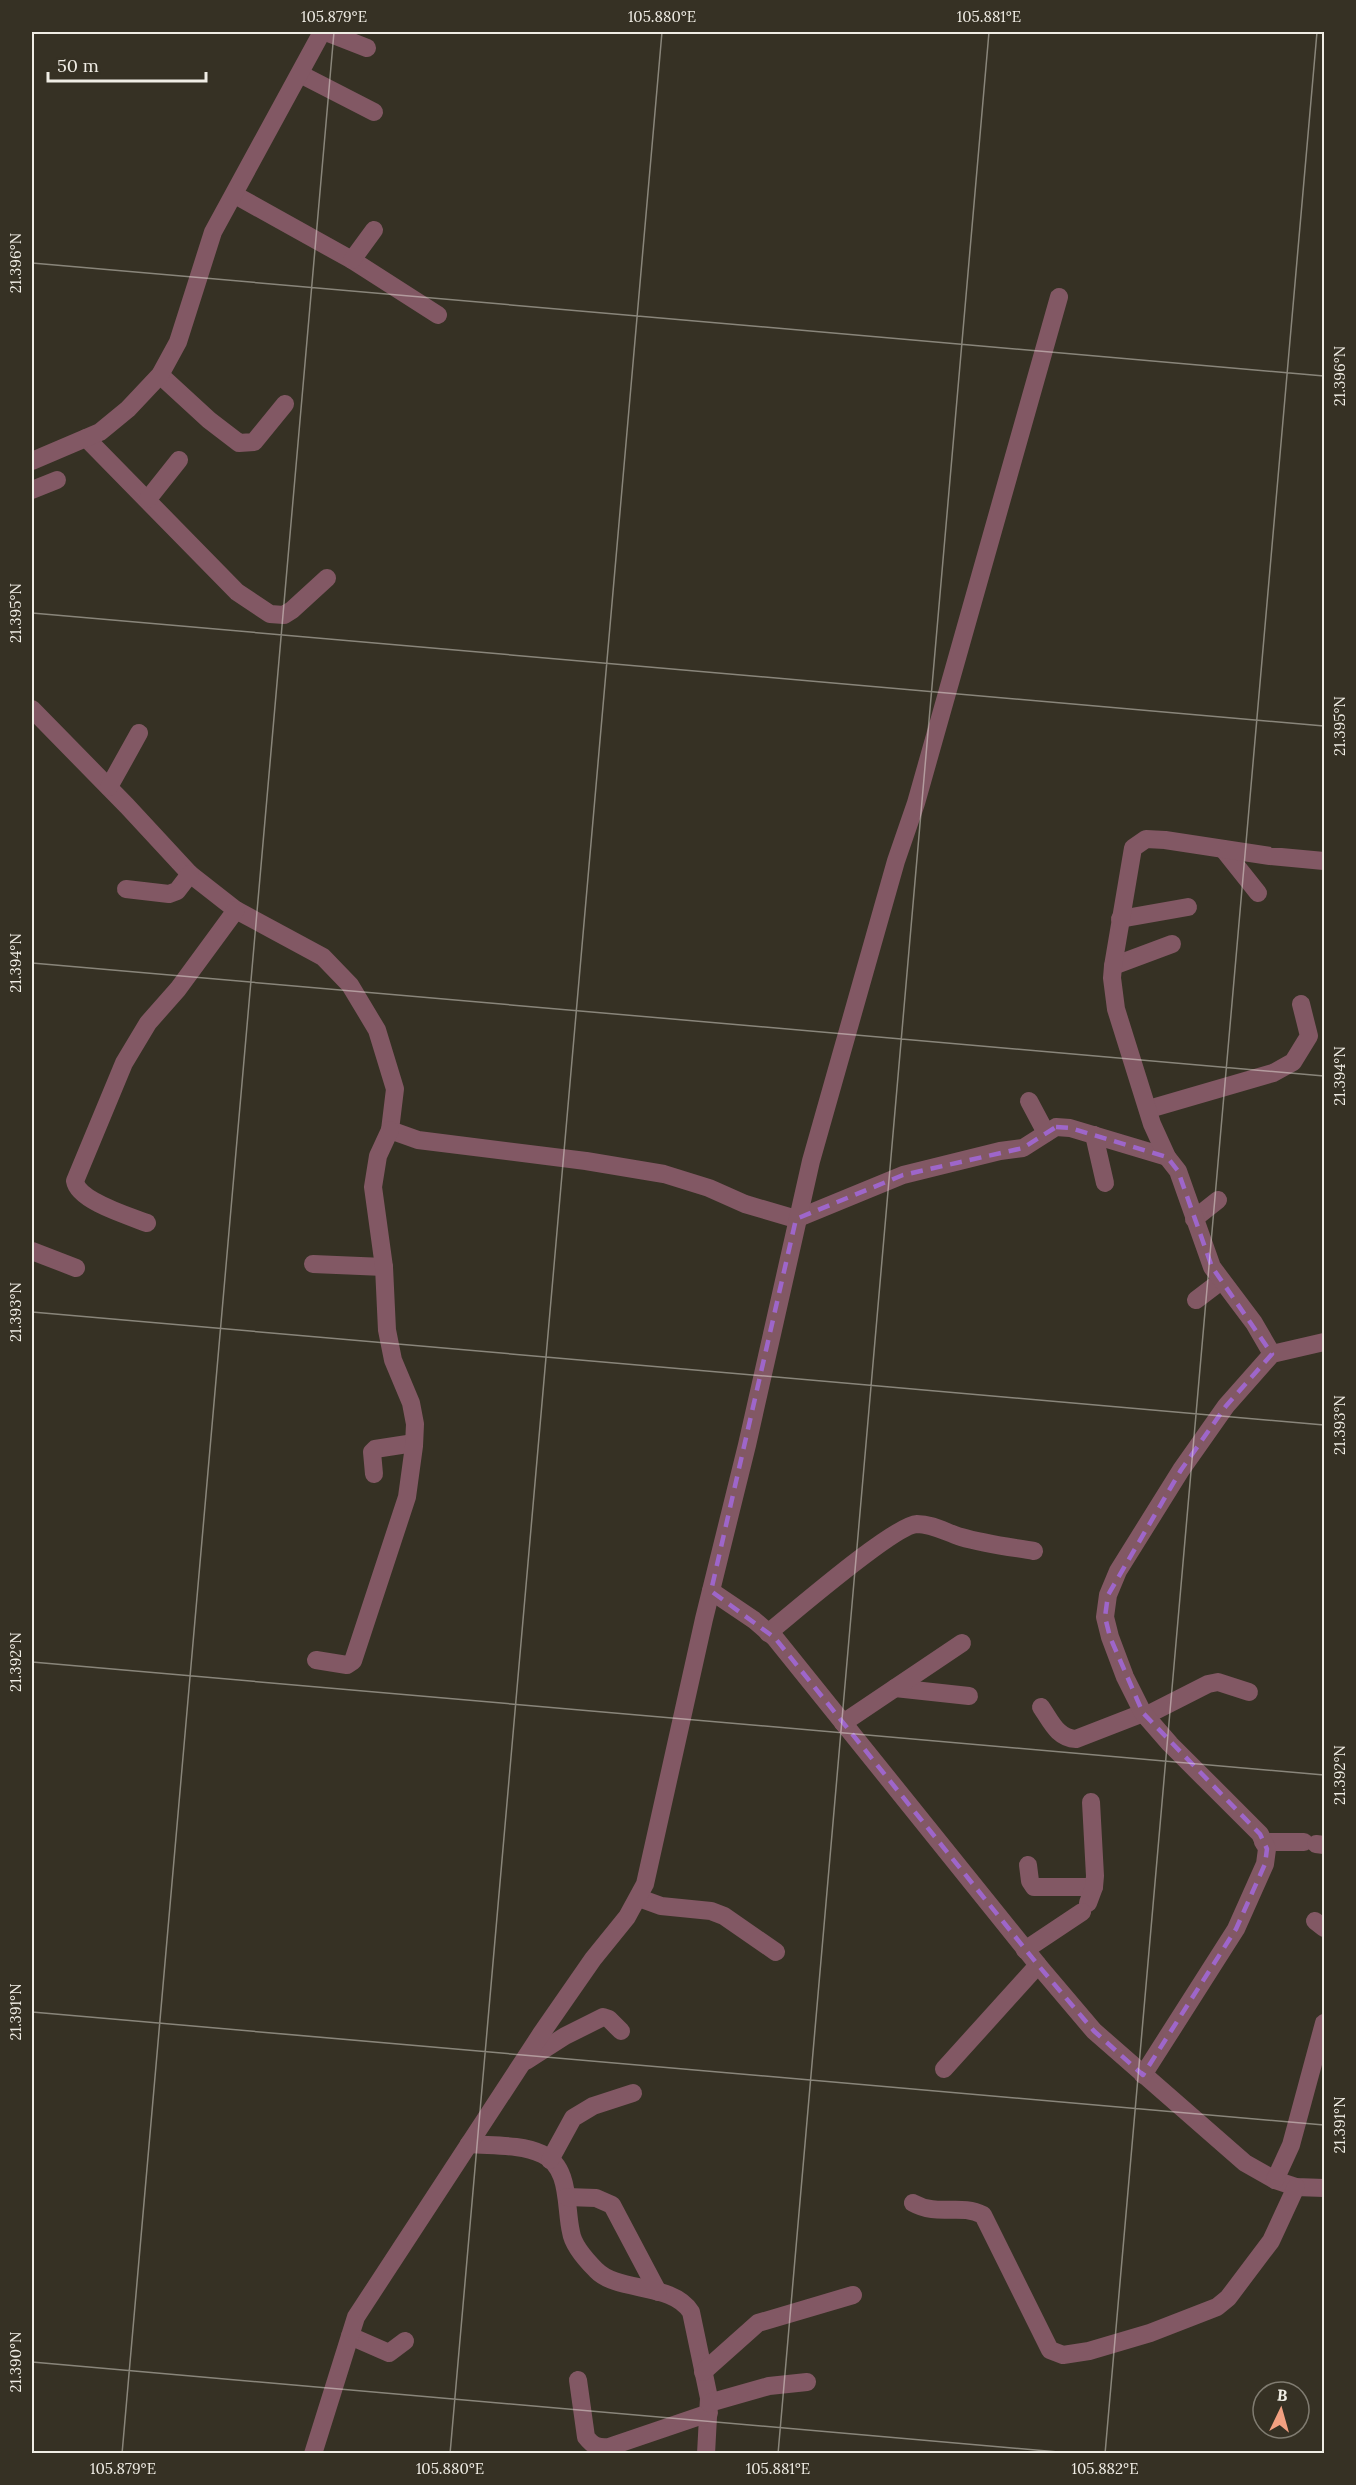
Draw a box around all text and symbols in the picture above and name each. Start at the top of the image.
text: 105.879°E [301,7,367,26]
text: 105.880°E [628,7,696,26]
text: 105.881°E [957,7,1021,26]
scale bar [48,45,206,83]
text: 50 m [57,54,99,77]
text: 21.396°N [6,233,25,293]
text: 21.396°N [1330,346,1349,406]
text: 21.395°N [6,583,25,643]
text: 21.395°N [1330,696,1349,756]
text: 21.394°N [6,933,25,993]
text: 21.394°N [1330,1046,1349,1106]
text: 21.393°N [6,1282,25,1342]
text: 21.393°N [1330,1395,1349,1455]
text: 21.392°N [6,1632,25,1692]
text: 21.392°N [1330,1745,1349,1805]
text: 21.391°N [6,1983,25,2041]
text: 21.391°N [1330,2096,1349,2154]
text: 21.390°N [6,2331,25,2393]
north arrow [1251,2380,1311,2440]
text: B [1276,2385,1289,2406]
text: 105.879°E [90,2459,156,2478]
text: 105.880°E [416,2459,484,2478]
text: 105.881°E [746,2459,810,2478]
text: 105.882°E [1072,2459,1138,2478]

